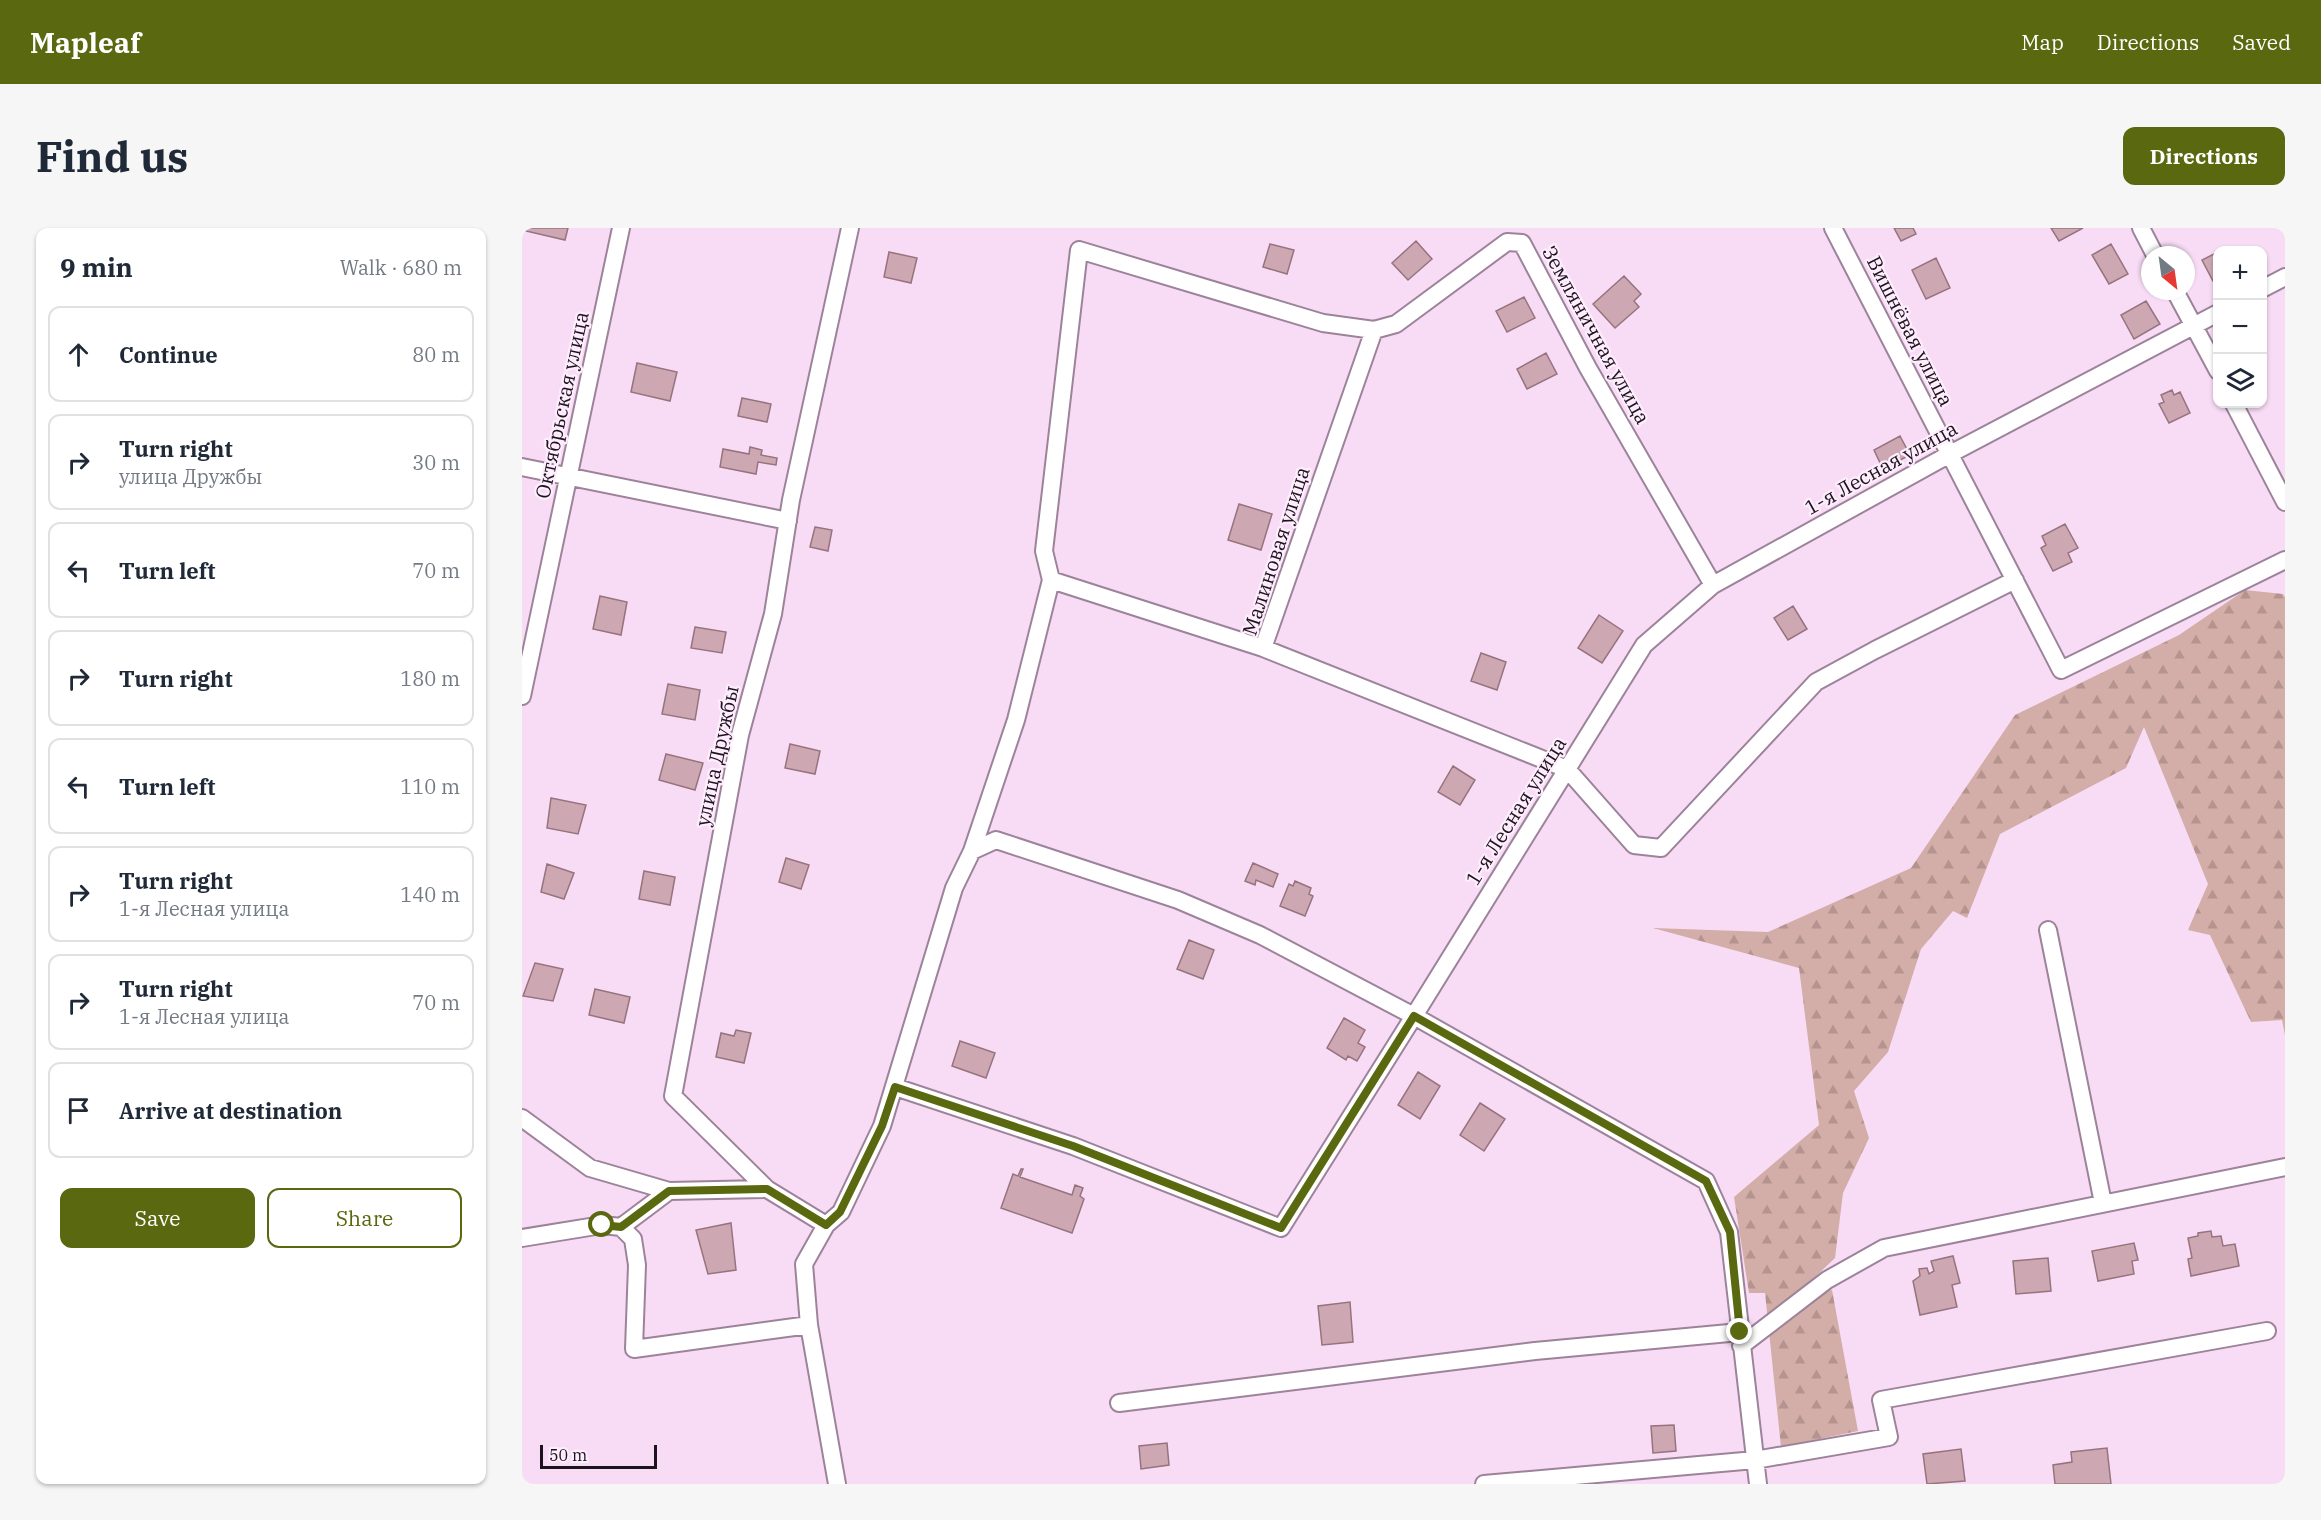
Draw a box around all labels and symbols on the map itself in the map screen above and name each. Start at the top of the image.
street label: Земляничная улица [1536,241,1657,429]
north arrow [2141,246,2195,300]
street label: Вишнёвая улица [1861,251,1960,411]
street label: Октябрьская улица [528,309,595,501]
street label: 1-я Лесная улица [1800,414,1962,521]
street label: Малиновая улица [1236,463,1316,639]
street label: улица Дружбы [688,683,745,829]
street label: 1-я Лесная улица [1459,731,1572,890]
route start [588,1211,614,1237]
route end [1726,1318,1752,1344]
scale bar [540,1442,657,1470]

